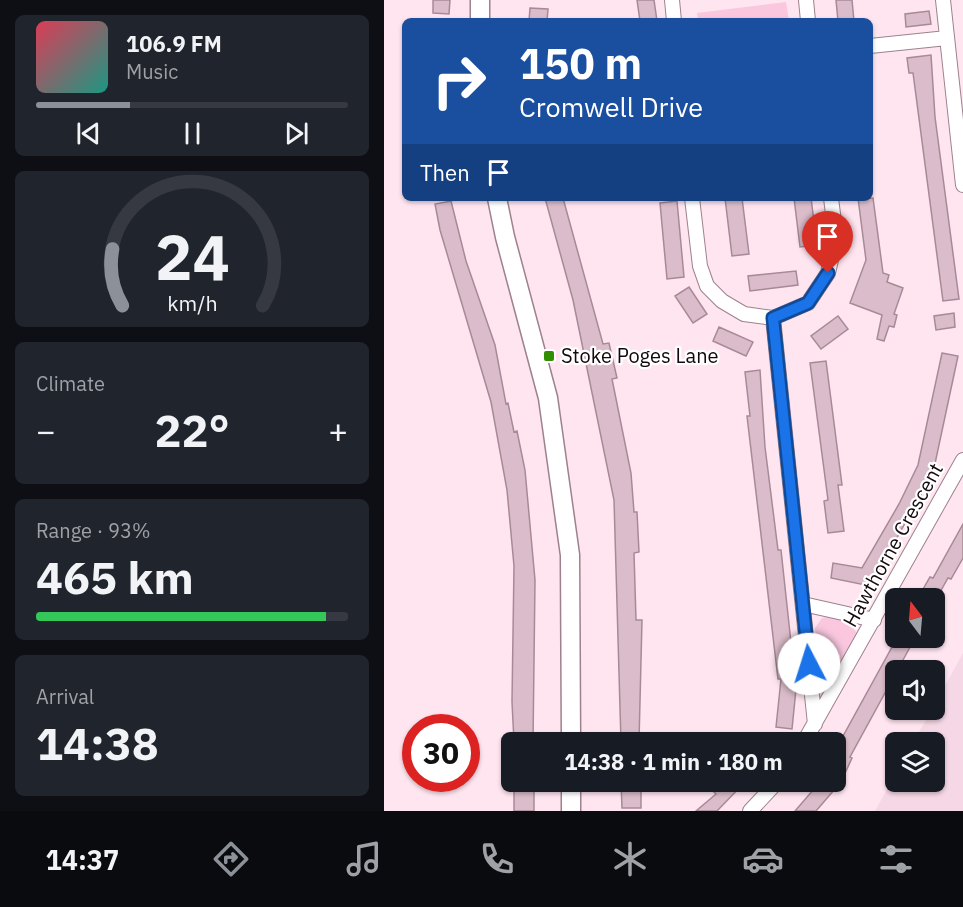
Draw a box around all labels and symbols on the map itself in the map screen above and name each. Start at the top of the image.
pin [802,211,853,273]
place label: Stoke Poges Lane [561,342,718,369]
marker: Stoke Poges Lane [542,349,556,363]
street label: Hawthorne Crescent [836,458,949,632]
north arrow [885,588,945,648]
position arrow [777,632,841,696]
speed limit sign: 30 [402,714,480,792]

